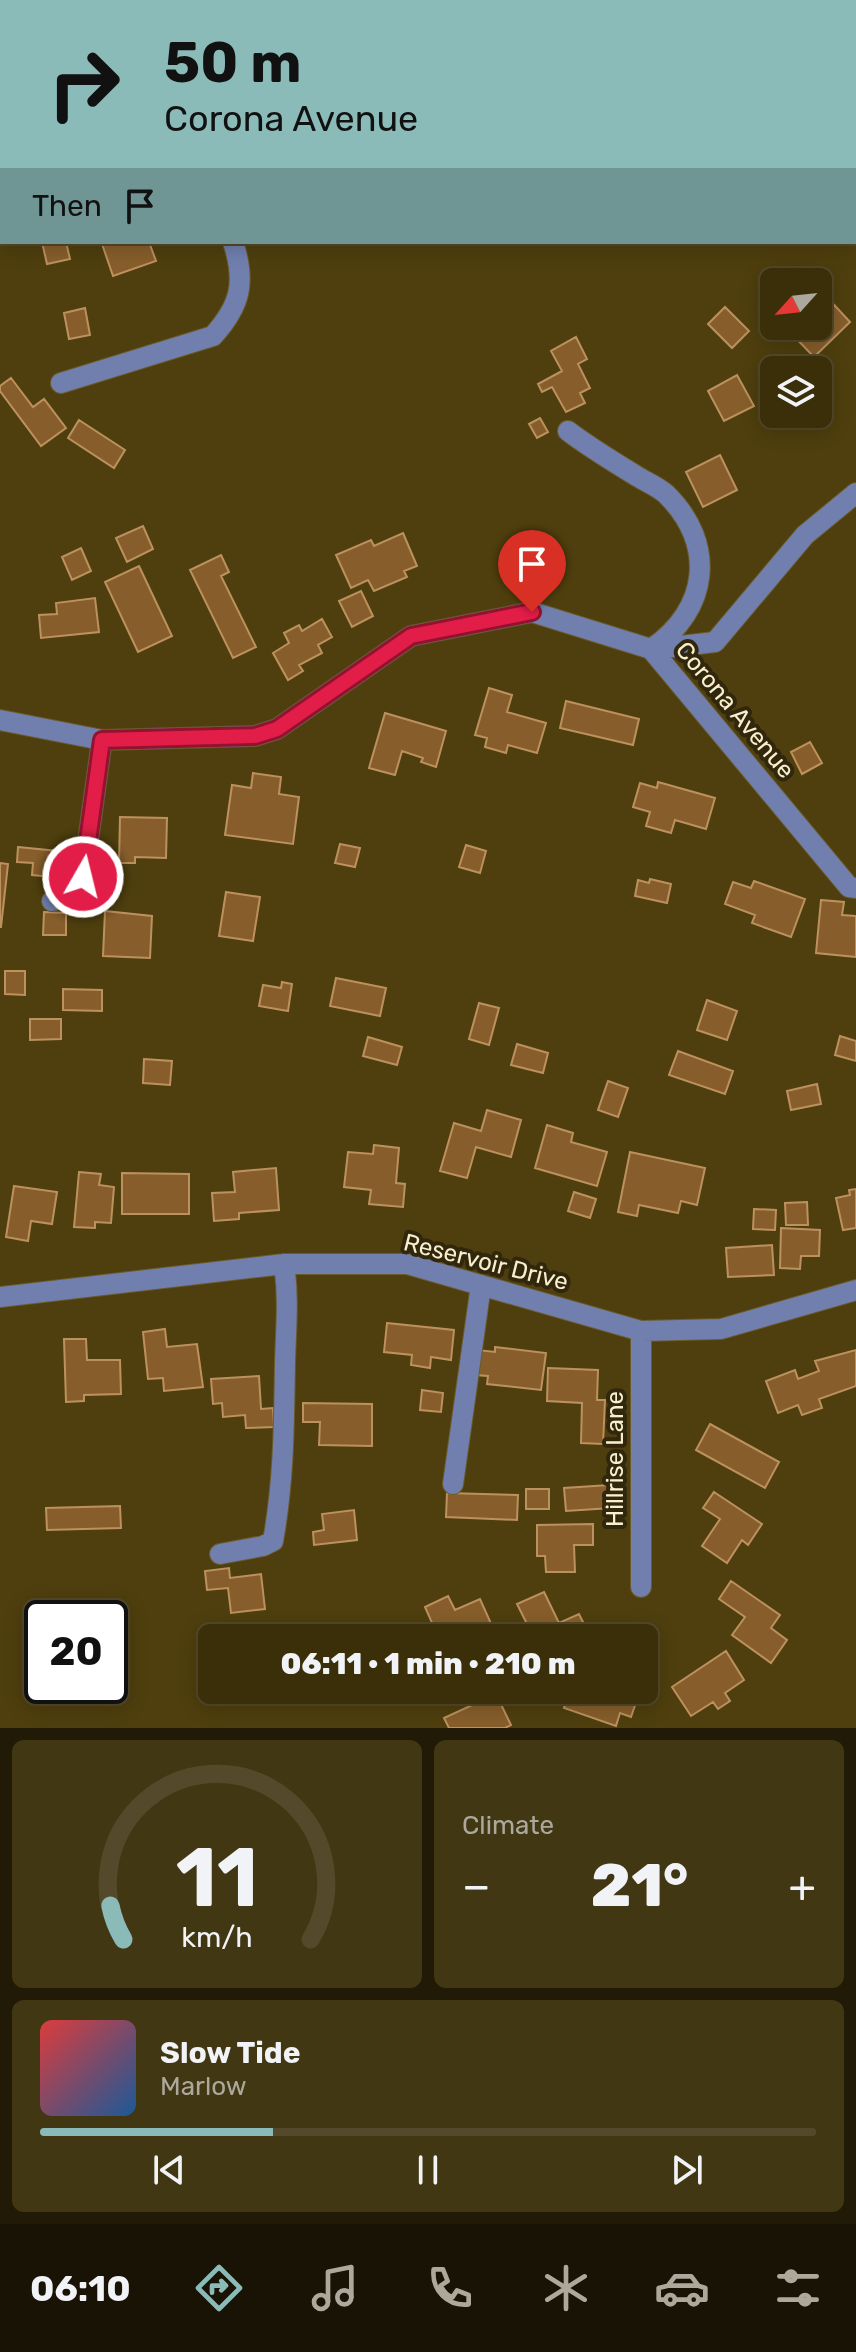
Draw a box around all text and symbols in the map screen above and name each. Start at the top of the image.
text: 50 m [164,30,301,96]
icon: right [32,32,136,136]
text: Corona Avenue [164,97,418,140]
icon: arrive [118,184,162,228]
text: Then [32,188,102,224]
north arrow [760,268,832,340]
map controls [760,268,832,428]
button: layers [760,356,832,428]
pin [498,530,566,612]
icon: arrive [510,542,554,586]
street label: Corona Avenue [670,636,800,784]
position arrow [41,835,125,919]
street label: Reservoir Drive [401,1228,571,1296]
street label: Hillrise Lane [601,1391,629,1527]
speed limit sign: 20 [24,1600,128,1704]
text: 06:11 · 1 min · 210 m [280,1646,576,1682]
text: Climate [462,1810,554,1841]
text: 11 [176,1828,258,1927]
text: 21° [591,1850,688,1921]
text: − [462,1860,491,1912]
text: + [789,1860,816,1912]
text: km/h [181,1920,253,1954]
text: Slow Tide [160,2035,300,2071]
text: Marlow [160,2071,247,2102]
icon: previous [147,2148,191,2192]
icon: pause [406,2148,450,2192]
icon: next [665,2148,709,2192]
icon: directions [191,2260,247,2316]
icon: music [307,2260,363,2316]
icon: phone [422,2260,478,2316]
icon: climate [538,2260,594,2316]
icon: car [654,2260,710,2316]
icon: filters [770,2260,826,2316]
text: 06:10 [30,2267,131,2310]

